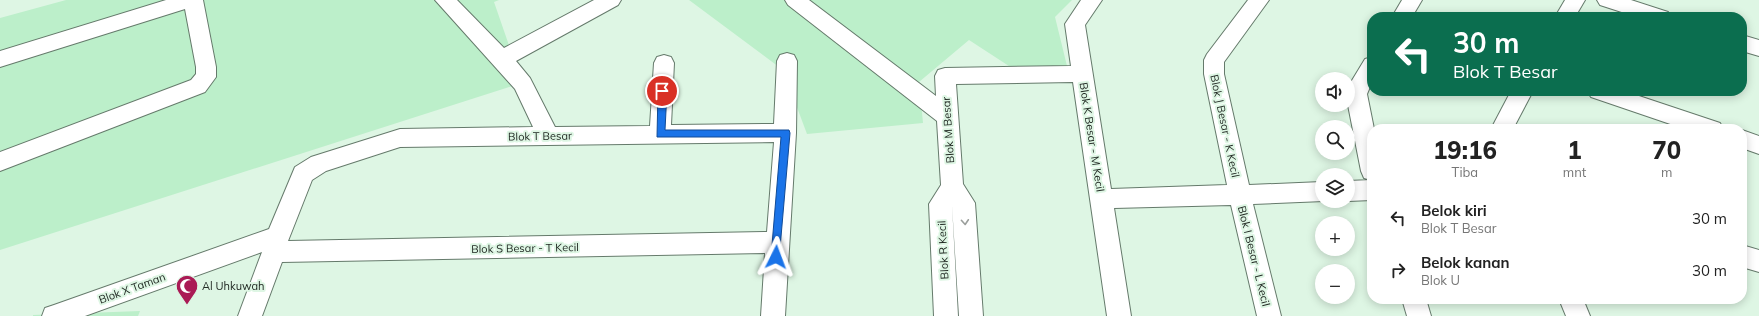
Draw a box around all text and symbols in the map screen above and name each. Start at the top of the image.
text: 30 m [1453,25,1519,60]
icon: left [1387,28,1439,80]
text: Blok T Besar [1453,60,1558,83]
map controls [1315,72,1355,304]
button: sound [1315,72,1355,112]
street label: Blok J Besar - K Kecil [1207,73,1243,179]
pin [645,74,679,108]
icon: arrive [651,80,673,102]
street label: Blok K Besar - M Kecil [1076,81,1108,193]
street label: Blok M Besar [939,96,957,164]
button: search [1315,120,1355,160]
street label: Blok T Besar [508,128,572,144]
text: 19:16 [1433,135,1497,165]
text: 1 [1567,135,1582,165]
text: 70 [1652,135,1681,165]
text: Tiba [1452,164,1478,180]
text: mnt [1563,164,1586,180]
text: m [1661,164,1672,180]
button: layers [1315,168,1355,208]
text: Belok kiri [1421,201,1487,220]
street label: Blok I Besar - L Kecil [1235,204,1273,308]
icon: left [1387,207,1409,229]
text: 30 m [1692,209,1727,228]
button: + [1315,216,1355,256]
one-way arrow [960,219,969,225]
street label: Blok R Kecil [934,220,952,280]
text: Blok T Besar [1421,220,1497,236]
position arrow [755,236,797,278]
street label: Blok S Besar - T Kecil [471,240,579,256]
text: Belok kanan [1421,253,1510,272]
icon: right [1387,259,1409,281]
text: 30 m [1692,261,1727,280]
button: − [1315,264,1355,304]
street label: Blok X Taman [97,269,167,307]
text: Blok U [1421,272,1460,288]
mosque icon: Al Uhkuwah [174,273,200,306]
place label: Al Uhkuwah [202,279,265,293]

